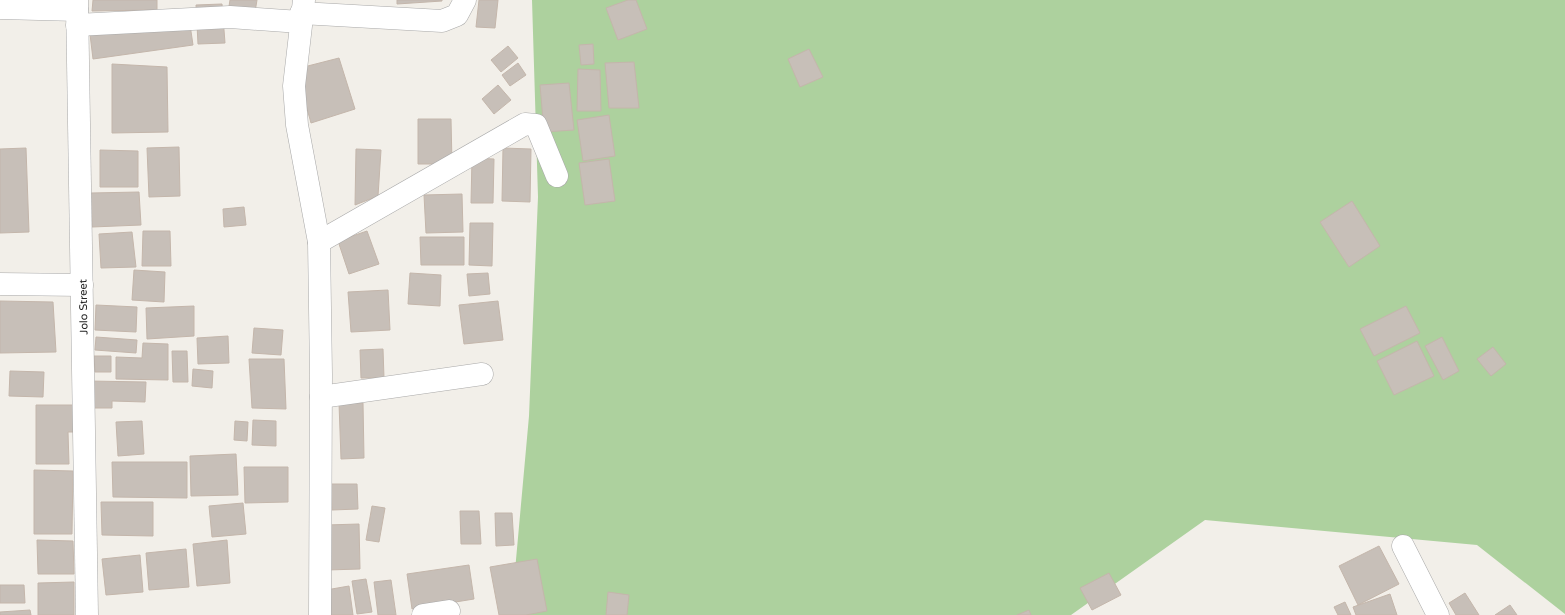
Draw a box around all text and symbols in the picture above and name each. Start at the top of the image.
street label: Jolo Street [77,279,90,335]

